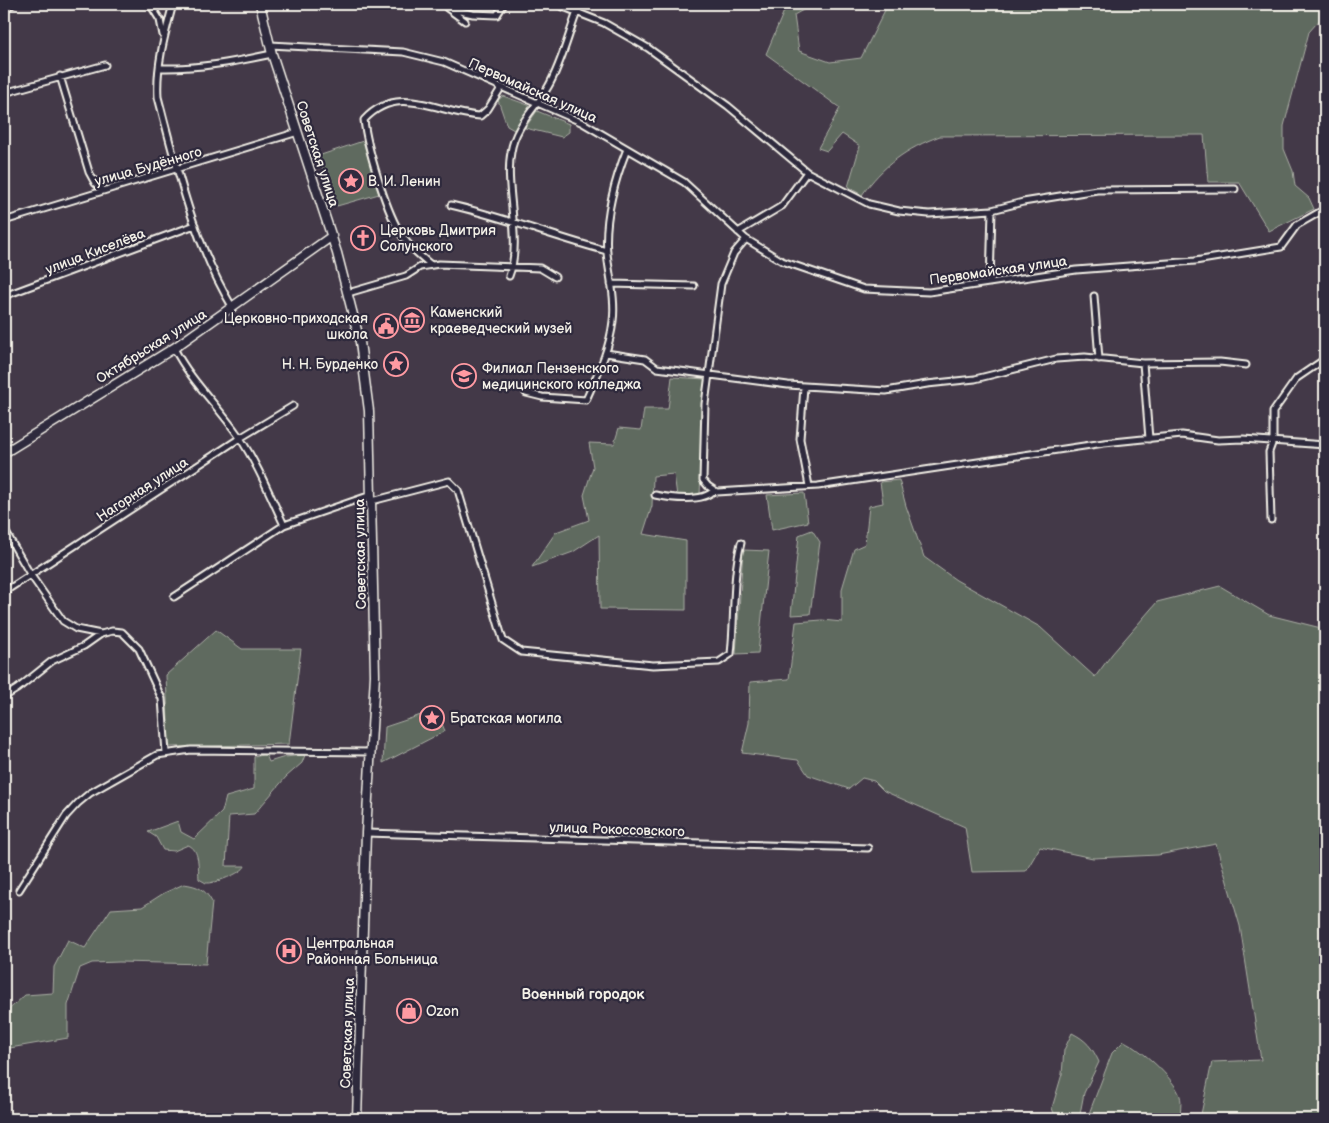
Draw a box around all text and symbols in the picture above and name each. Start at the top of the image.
street label: Первомайская улица [466,54,600,127]
street label: Советская улица [292,99,343,210]
street label: улица Будённого [93,143,204,190]
place icon: В. И. Ленин [338,168,364,194]
place label: В. И. Ленин [368,173,441,190]
place label: Церковь Дмитрия Солунского [380,222,496,255]
street label: улица Киселёва [43,224,148,278]
church icon: Церковь Дмитрия Солунского [350,225,376,251]
street label: Первомайская улица [928,252,1069,289]
place label: Каменский краеведческий музей [430,304,572,337]
street label: Октябрьская улица [93,305,210,387]
museum icon: Каменский краеведческий музей [399,307,425,333]
place label: Церковно-приходская школа [224,310,369,343]
public building icon: Церковно-приходская школа [373,313,399,339]
place icon: Н. Н. Бурденко [383,351,409,377]
place label: Н. Н. Бурденко [282,356,378,373]
place label: Филиал Пензенского медицинского колледжа [482,360,642,393]
school or university icon: Филиал Пензенского медицинского колледжа [451,363,477,389]
street label: Нагорная улица [93,453,192,525]
street label: Советская улица [351,498,370,610]
place icon: Братская могила [419,705,445,731]
place label: Братская могила [450,710,563,727]
street label: улица Рокоссовского [549,819,685,840]
place label: Центральная Районная Больница [306,935,439,968]
hospital icon: Центральная Районная Больница [276,938,302,964]
street label: Советская улица [337,977,358,1089]
district label: Военный городок [522,985,645,1004]
shop icon: Ozon [396,998,422,1024]
place label: Ozon [426,1003,459,1020]

